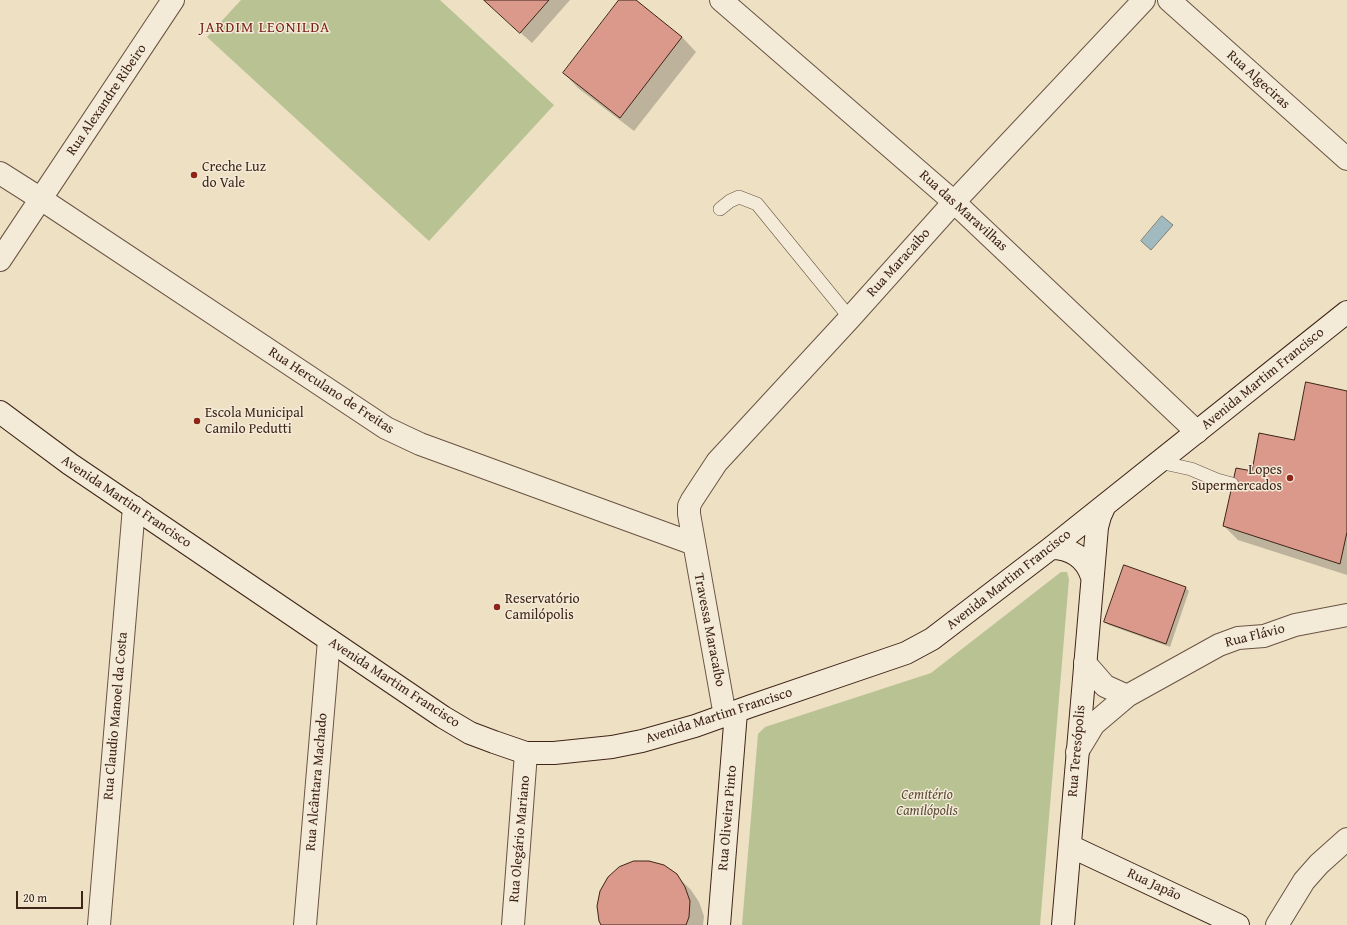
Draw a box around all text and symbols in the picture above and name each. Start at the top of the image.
district label: JARDIM LEONILDA [200,19,330,37]
street label: Rua Alexandre Ribeiro [63,41,151,159]
street label: Rua Algeciras [1223,47,1293,113]
place label: Creche Luz do Vale [202,159,266,192]
street label: Rua das Maravilhas [915,167,1011,255]
marker: Creche Luz do Vale [189,170,199,180]
street label: Rua Maracaibo [864,225,934,301]
street label: Avenida Martim Francisco [1198,324,1328,434]
street label: Rua Herculano de Freitas [265,344,397,438]
place label: Escola Municipal Camilo Pedutti [205,405,304,438]
marker: Escola Municipal Camilo Pedutti [192,416,202,426]
street label: Avenida Martim Francisco [58,452,194,552]
place label: Lopes Supermercados [1191,462,1282,494]
marker: Lopes Supermercados [1285,473,1295,483]
street label: Avenida Martim Francisco [943,526,1075,634]
street label: Travessa Maracaíbo [690,572,728,688]
place label: Reservatório Camilópolis [505,591,580,624]
marker: Reservatório Camilópolis [492,602,502,612]
street label: Rua Flávio [1223,621,1287,651]
street label: Rua Claudio Manoel da Costa [100,631,132,801]
street label: Avenida Martim Francisco [325,634,463,732]
street label: Avenida Martim Francisco [644,684,794,748]
street label: Rua Teresópolis [1065,704,1089,798]
street label: Rua Alcântara Machado [303,712,331,852]
street label: Rua Oliveira Pinto [715,765,741,871]
street label: Rua Olegário Mariano [506,775,534,903]
park label: Cemitério Camilópolis [896,787,958,820]
street label: Rua Japão [1124,865,1184,905]
scale bar [18,883,85,909]
text: 20 m [23,889,47,906]

